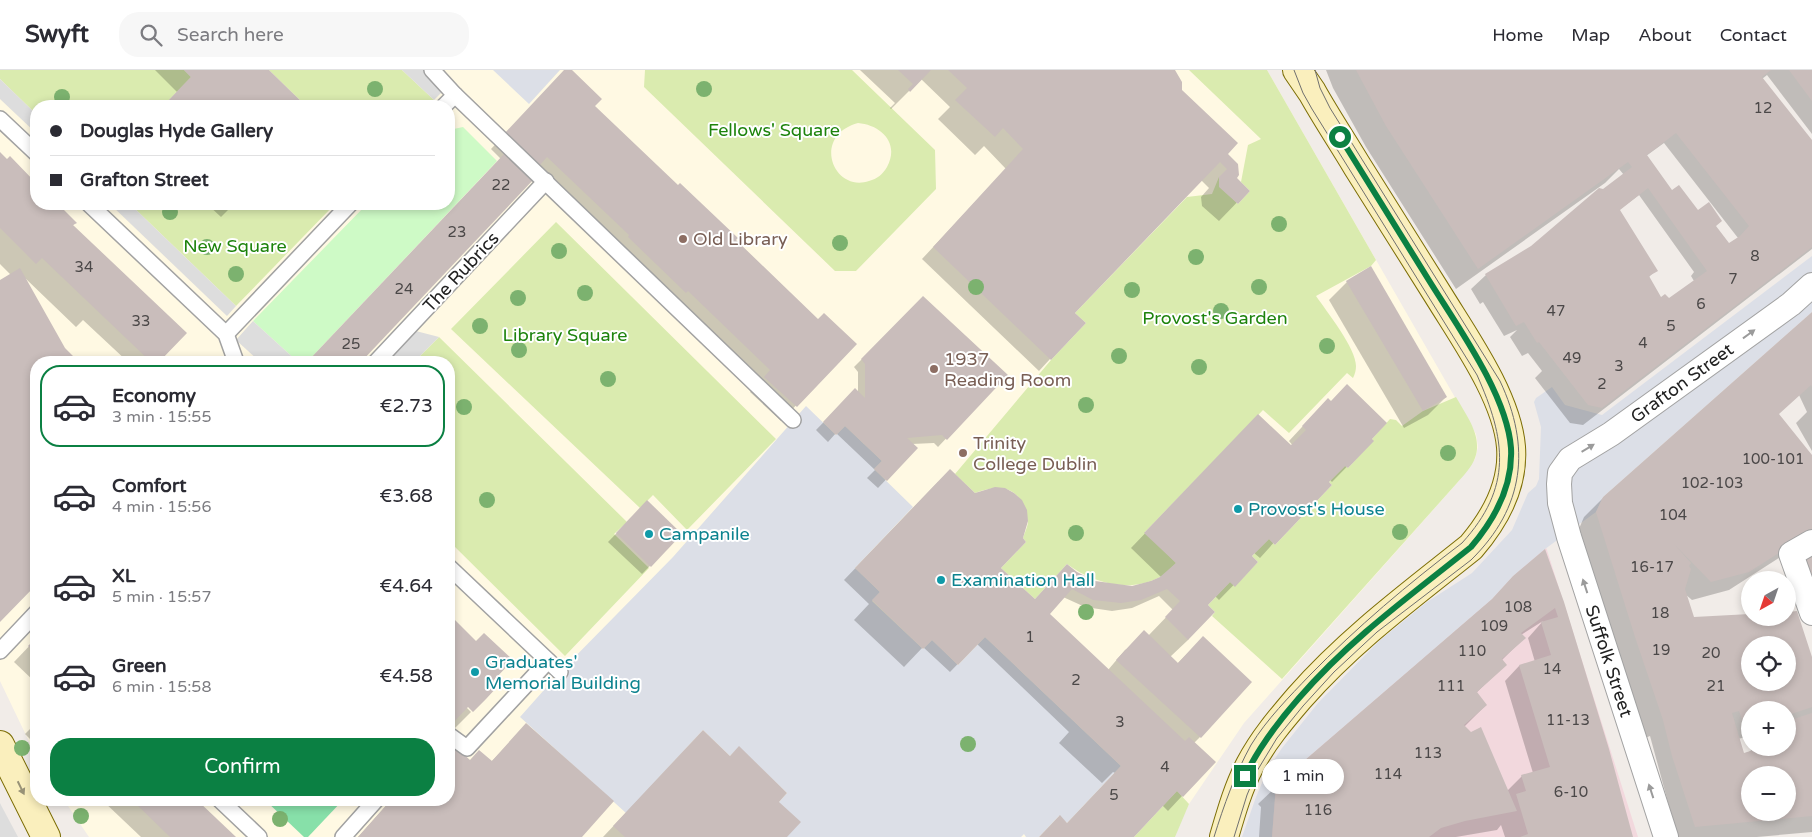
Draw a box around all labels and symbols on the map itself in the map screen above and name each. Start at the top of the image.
house number: 12 [1754,99,1772,117]
park label: Fellows' Square [708,119,840,141]
route start [1329,126,1351,148]
house number: 22 [492,176,510,194]
house number: 23 [448,223,466,241]
street label: The Rubrics [418,227,504,317]
place label: Old Library [693,228,788,250]
marker: Old Library [677,233,689,245]
park label: New Square [183,235,287,257]
house number: 8 [1750,247,1760,265]
house number: 34 [75,258,93,276]
house number: 7 [1728,270,1738,288]
house number: 24 [395,280,413,298]
house number: 6 [1696,295,1706,313]
house number: 47 [1547,302,1565,320]
park label: Provost's Garden [1142,307,1288,329]
house number: 33 [132,312,150,330]
house number: 5 [1666,317,1676,335]
park label: Library Square [503,324,627,346]
one-way arrow [1742,329,1756,339]
house number: 4 [1638,334,1648,352]
house number: 25 [342,335,360,353]
street label: Grafton Street [1626,338,1738,428]
place label: 1937 Reading Room [944,348,1071,391]
house number: 49 [1563,349,1581,367]
house number: 3 [1614,357,1624,375]
marker: 1937 Reading Room [928,363,940,375]
house number: 2 [1597,375,1607,393]
place label: Trinity College Dublin [973,432,1097,475]
one-way arrow [1581,444,1594,453]
marker: Trinity College Dublin [957,447,969,459]
house number: 100-101 [1742,450,1804,468]
house number: 102-103 [1681,474,1743,492]
place label: Provost's House [1248,498,1385,520]
marker: Provost's House [1232,503,1244,515]
house number: 104 [1659,506,1687,524]
place label: Campanile [659,523,750,545]
marker: Campanile [643,528,655,540]
house number: 16-17 [1630,558,1674,576]
place label: Examination Hall [951,569,1095,591]
north arrow [1741,571,1796,626]
marker: Examination Hall [935,574,947,586]
one-way arrow [1581,578,1589,593]
house number: 108 [1504,598,1532,616]
street label: Suffolk Street [1581,602,1638,720]
house number: 18 [1651,604,1669,622]
house number: 109 [1480,617,1508,635]
house number: 1 [1025,628,1035,646]
house number: 19 [1652,641,1670,659]
house number: 110 [1458,642,1486,660]
house number: 20 [1702,644,1720,662]
place label: Graduates' Memorial Building [485,651,641,694]
house number: 14 [1543,660,1561,678]
marker: Graduates' Memorial Building [469,666,481,678]
house number: 2 [1071,671,1081,689]
house number: 111 [1437,677,1465,695]
house number: 21 [1707,677,1725,695]
house number: 11-13 [1546,711,1590,729]
house number: 3 [1115,713,1125,731]
house number: 113 [1414,744,1442,762]
house number: 4 [1160,758,1170,776]
callout: 1 min [1262,758,1345,794]
route end [1234,765,1256,787]
house number: 114 [1374,765,1402,783]
one-way arrow [17,781,25,795]
house number: 6-10 [1554,783,1588,801]
one-way arrow [1647,783,1655,798]
house number: 5 [1109,786,1119,804]
house number: 116 [1304,801,1332,819]

